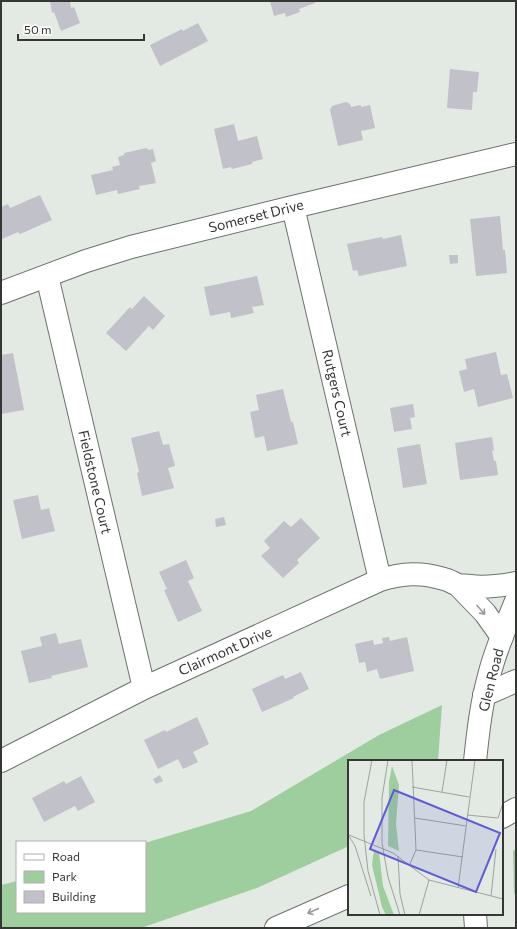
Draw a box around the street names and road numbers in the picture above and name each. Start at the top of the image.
street label: Somerset Drive [207,195,305,236]
street label: Rutgers Court [319,348,356,439]
street label: Fieldstone Court [75,428,116,536]
street label: Clairmont Drive [175,622,274,679]
street label: Glen Road [474,646,507,713]

